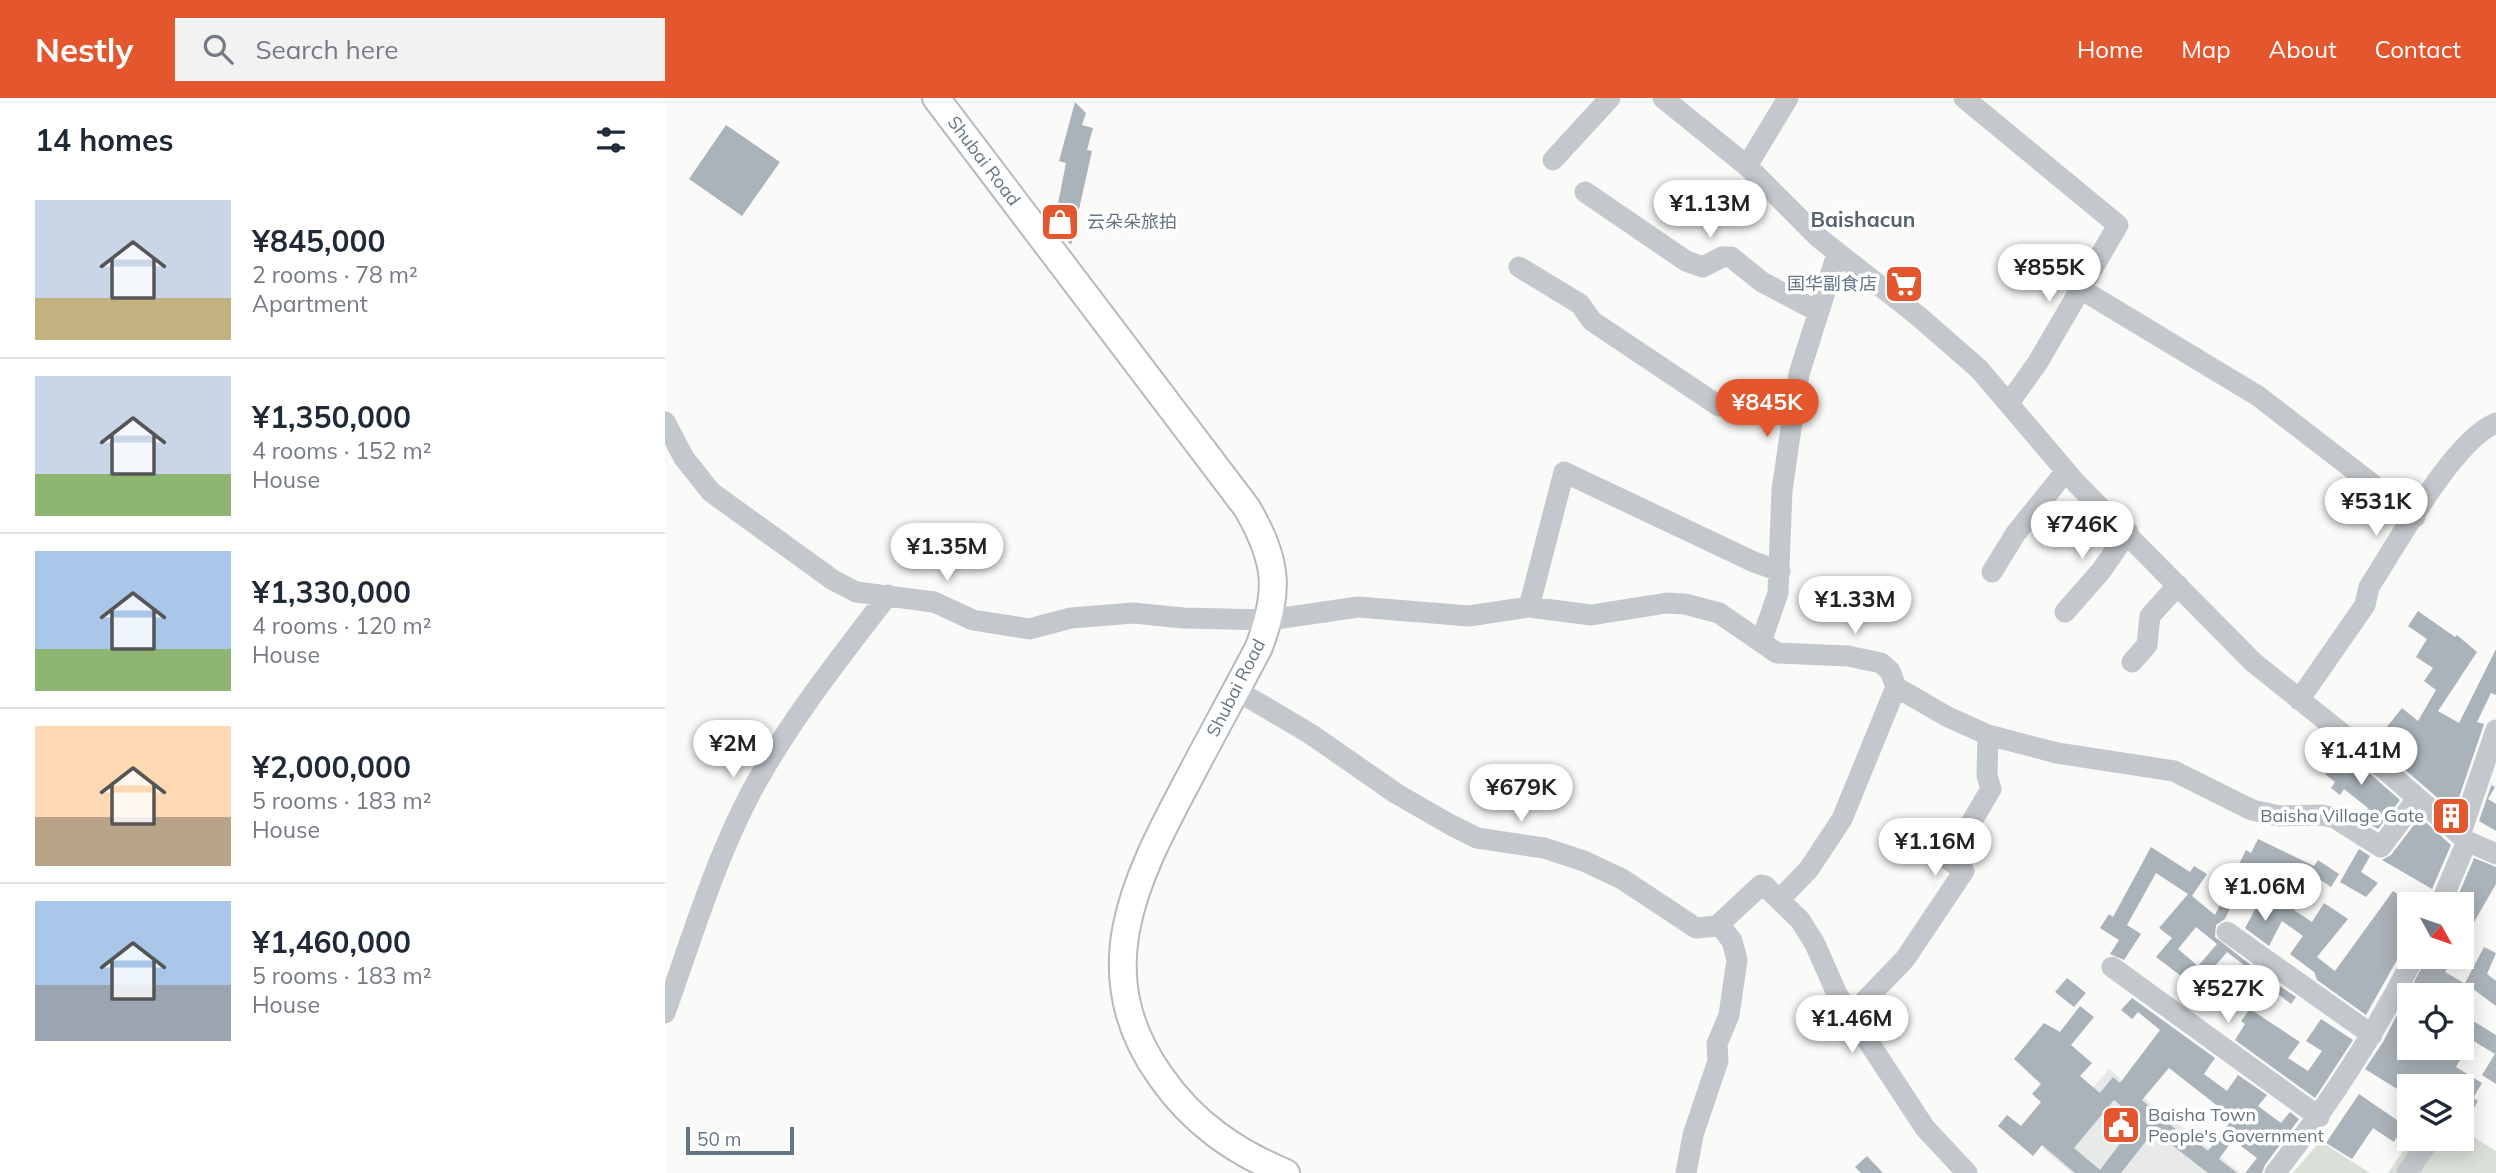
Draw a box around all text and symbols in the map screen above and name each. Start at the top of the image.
search box [175,18,665,81]
text: Nestly [35,29,133,70]
icon: search [199,30,237,68]
text: Search here [255,33,398,66]
text: Home [2077,34,2143,64]
text: Map [2181,34,2231,64]
text: About [2269,34,2337,64]
text: Contact [2375,34,2461,64]
street label: Shubai Road [943,111,1026,210]
text: 14 homes [35,121,174,159]
icon: filters [592,121,630,159]
pin: ¥1.13M [1653,180,1767,240]
text: ¥1.13M [1670,188,1750,217]
shop icon: 云朵朵旅拍 [1039,201,1081,243]
district label: Baishacun [1811,206,1915,232]
place label: 云朵朵旅拍 [1087,210,1177,233]
text: ¥845,000 [252,222,385,260]
icon: home [91,228,175,312]
pin: ¥855K [2000,244,2098,304]
text: ¥855K [2014,252,2084,281]
text: 2 rooms · 78 m² [252,260,418,289]
supermarket icon: 国华副食店 [1883,263,1925,305]
place label: 国华副食店 [1787,272,1877,295]
text: Apartment [252,289,368,318]
pin: ¥845K [1718,380,1816,439]
text: ¥845K [1732,387,1802,416]
text: ¥1,350,000 [252,398,411,436]
icon: home [91,404,175,488]
text: 4 rooms · 152 m² [252,436,432,465]
text: House [252,465,320,494]
pin: ¥531K [2327,478,2425,538]
text: ¥531K [2341,486,2411,515]
pin: ¥746K [2033,502,2131,561]
text: ¥746K [2047,509,2117,538]
pin: ¥1.35M [890,524,1004,583]
text: ¥1.35M [907,531,987,560]
text: ¥1,330,000 [252,573,411,611]
pin: ¥1.33M [1798,576,1912,636]
icon: home [91,579,175,663]
text: ¥1.33M [1815,584,1895,613]
text: 4 rooms · 120 m² [252,611,432,640]
street label: Shubai Road [1201,635,1270,741]
text: House [252,640,320,669]
pin: ¥2M [699,720,767,780]
text: ¥2M [709,728,757,757]
pin: ¥1.41M [2304,728,2418,787]
text: ¥1.41M [2321,735,2401,764]
text: ¥2,000,000 [252,748,411,786]
icon: home [91,754,175,838]
pin: ¥679K [1472,764,1570,824]
text: ¥679K [1486,772,1556,801]
text: 5 rooms · 183 m² [252,786,432,815]
building icon: Baisha Village Gate [2430,795,2472,837]
place label: Baisha Village Gate [2260,804,2424,827]
text: House [252,815,320,844]
pin: ¥1.16M [1878,818,1992,878]
text: ¥1.16M [1895,826,1975,855]
pin: ¥1.06M [2208,864,2322,923]
text: ¥1.06M [2225,871,2305,900]
north arrow [2397,892,2475,970]
map controls [2397,892,2474,1151]
text: ¥1,460,000 [252,923,411,961]
icon: home [91,929,175,1013]
text: 5 rooms · 183 m² [252,961,432,990]
pin: ¥527K [2179,965,2277,1025]
text: ¥527K [2193,973,2263,1002]
button: locate [2397,983,2474,1060]
text: House [252,990,320,1019]
pin: ¥1.46M [1795,996,1909,1055]
text: ¥1.46M [1812,1003,1892,1032]
button: layers [2397,1074,2474,1151]
place label: Baisha Town People's Government [2148,1103,2324,1147]
public building icon: Baisha Town People's Government [2100,1104,2142,1146]
scale bar [686,1124,795,1156]
text: 50 m [697,1127,741,1151]

